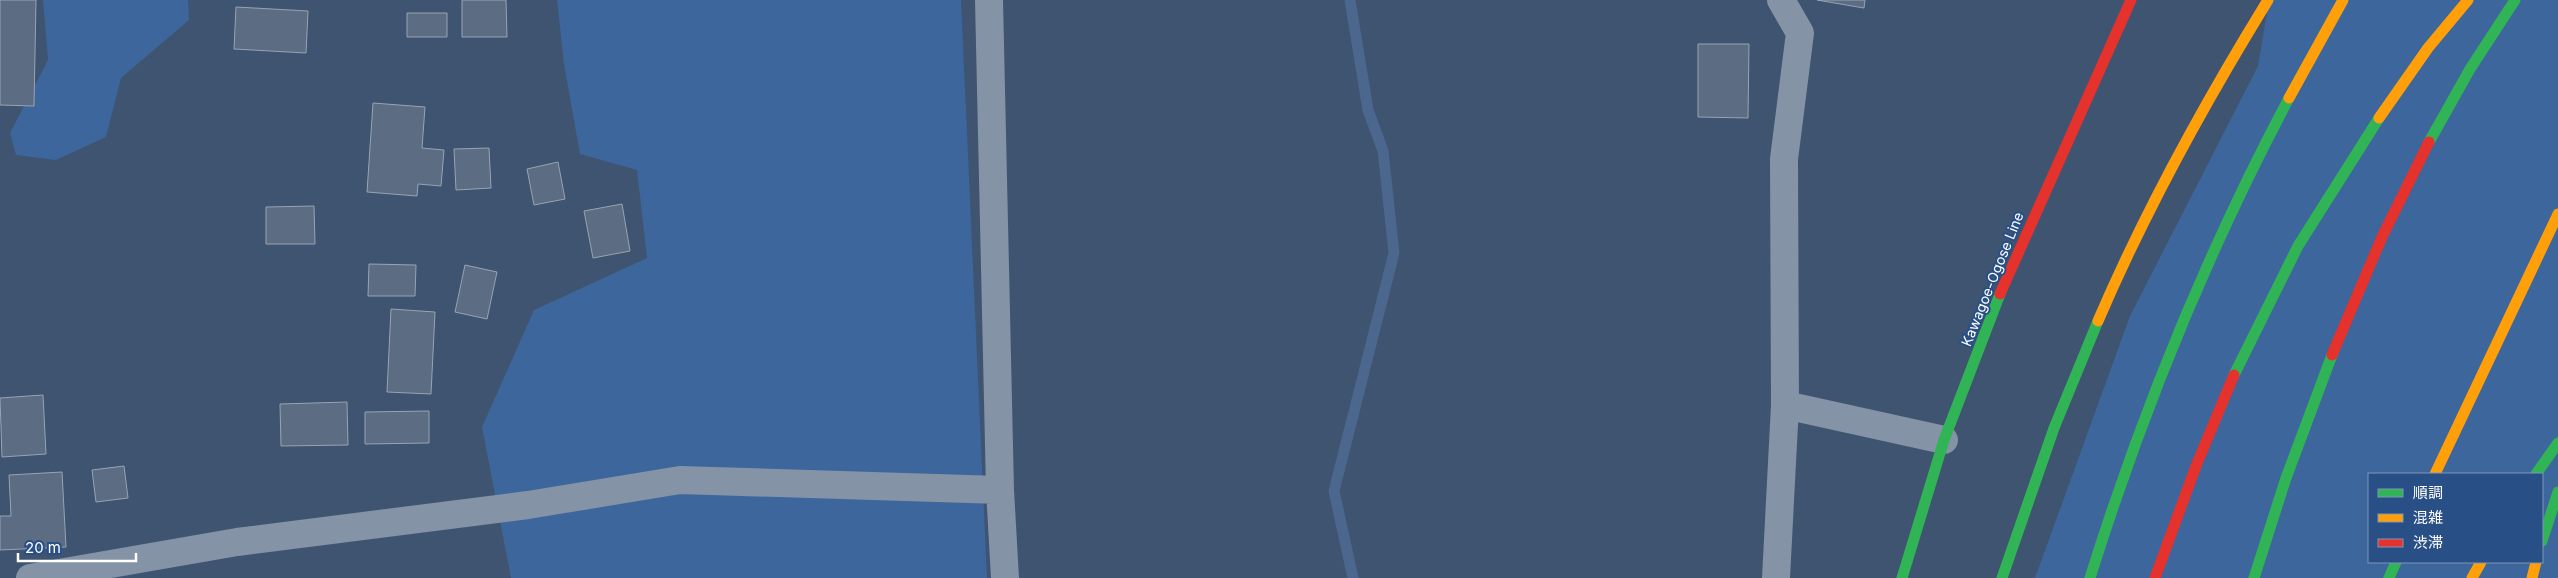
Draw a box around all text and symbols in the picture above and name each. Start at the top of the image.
street label: Kawagoe-Ogose Line [1957,209,2027,349]
legend [2368,473,2543,563]
text: 順調 [2413,483,2443,502]
text: 混雑 [2413,508,2443,527]
scale bar [18,530,135,562]
text: 渋滞 [2413,533,2443,552]
text: 20 m [25,538,61,557]

